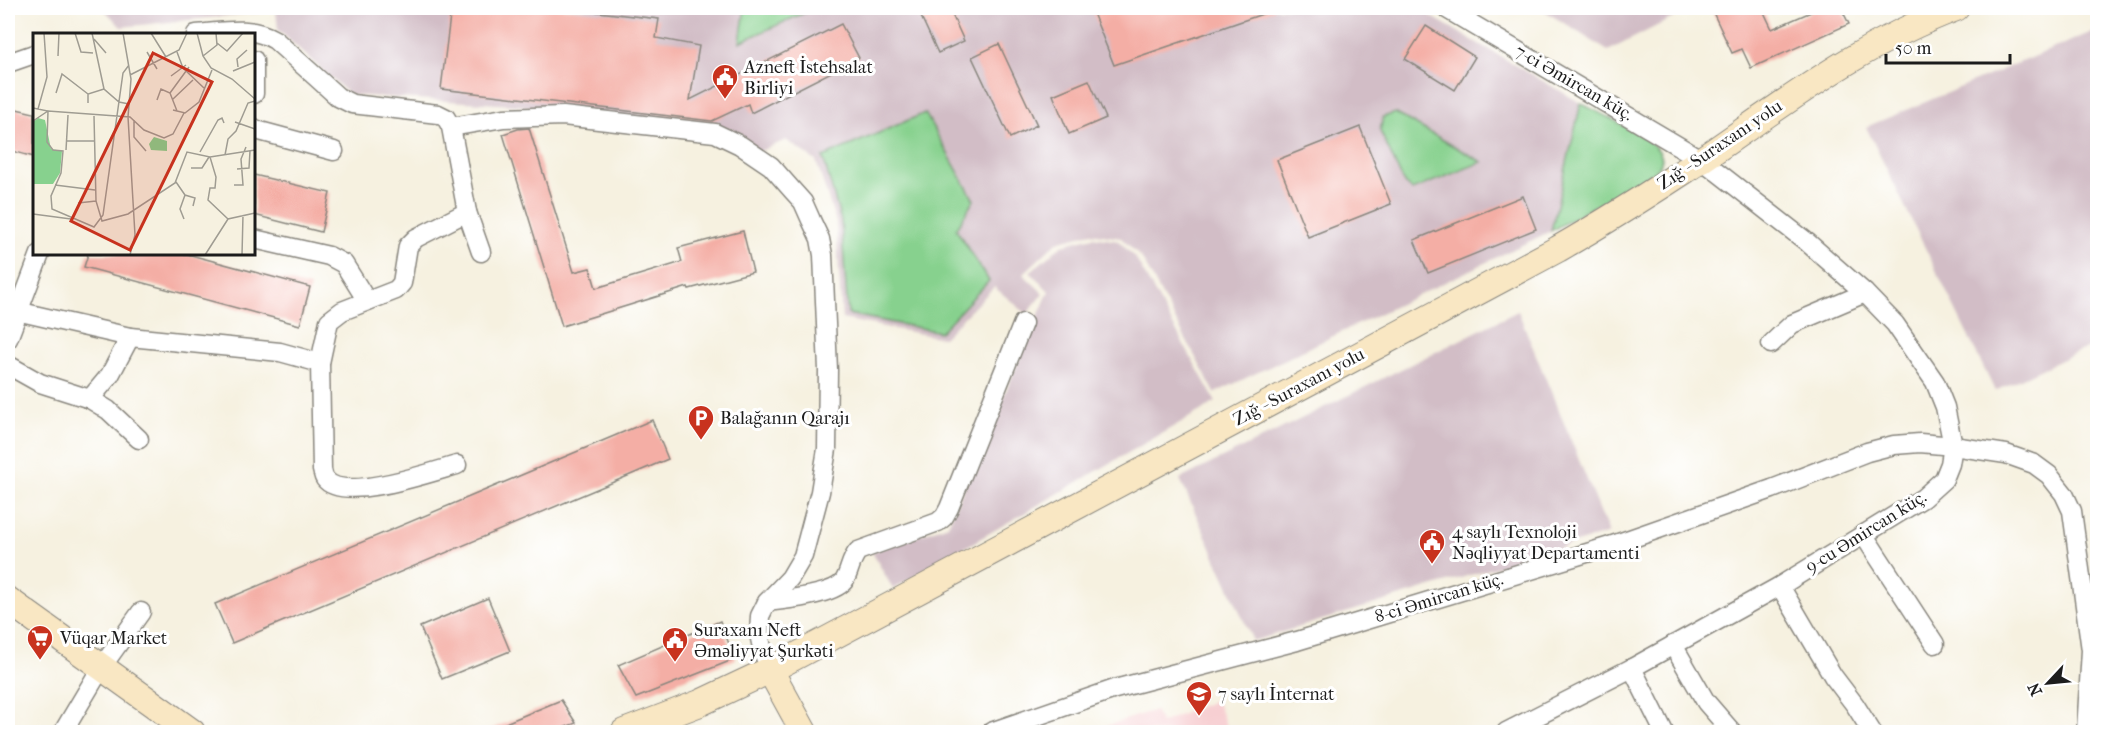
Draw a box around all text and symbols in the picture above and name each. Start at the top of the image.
scale bar [1886,27,2010,65]
inset map [33,33,255,255]
text: 50 m [1895,38,1932,59]
street label: 7-ci Əmircan küç. [1511,41,1637,125]
place label: Azneft İstehsalat Birliyi [743,56,873,99]
public building icon: Azneft İstehsalat Birliyi [710,62,740,100]
street label: Zığ - Suraxanı yolu [1654,96,1786,194]
street label: Zığ - Suraxanı yolu [1230,344,1368,430]
parking icon: Balağanın Qarajı [686,403,716,441]
place label: Balağanın Qarajı [720,408,850,429]
street label: 9-cu Əmircan küç. [1802,486,1930,578]
place label: 4 saylı Texnoloji Nəqliyyat Departamenti [1452,522,1640,564]
public building icon: 4 saylı Texnoloji Nəqliyyat Departamenti [1417,527,1447,565]
street label: 8-ci Əmircan küç. [1372,568,1506,628]
place label: Suraxanı Neft Əməliyyat Şurkəti [694,620,834,662]
supermarket icon: Vüqar Market [25,623,55,661]
public building icon: Suraxanı Neft Əməliyyat Şurkəti [660,625,690,663]
place label: Vüqar Market [59,628,168,649]
north arrow [2018,653,2078,713]
school or university icon: 7 saylı İnternat [1184,679,1214,717]
text: N [2023,679,2046,699]
place label: 7 saylı İnternat [1218,683,1335,705]

